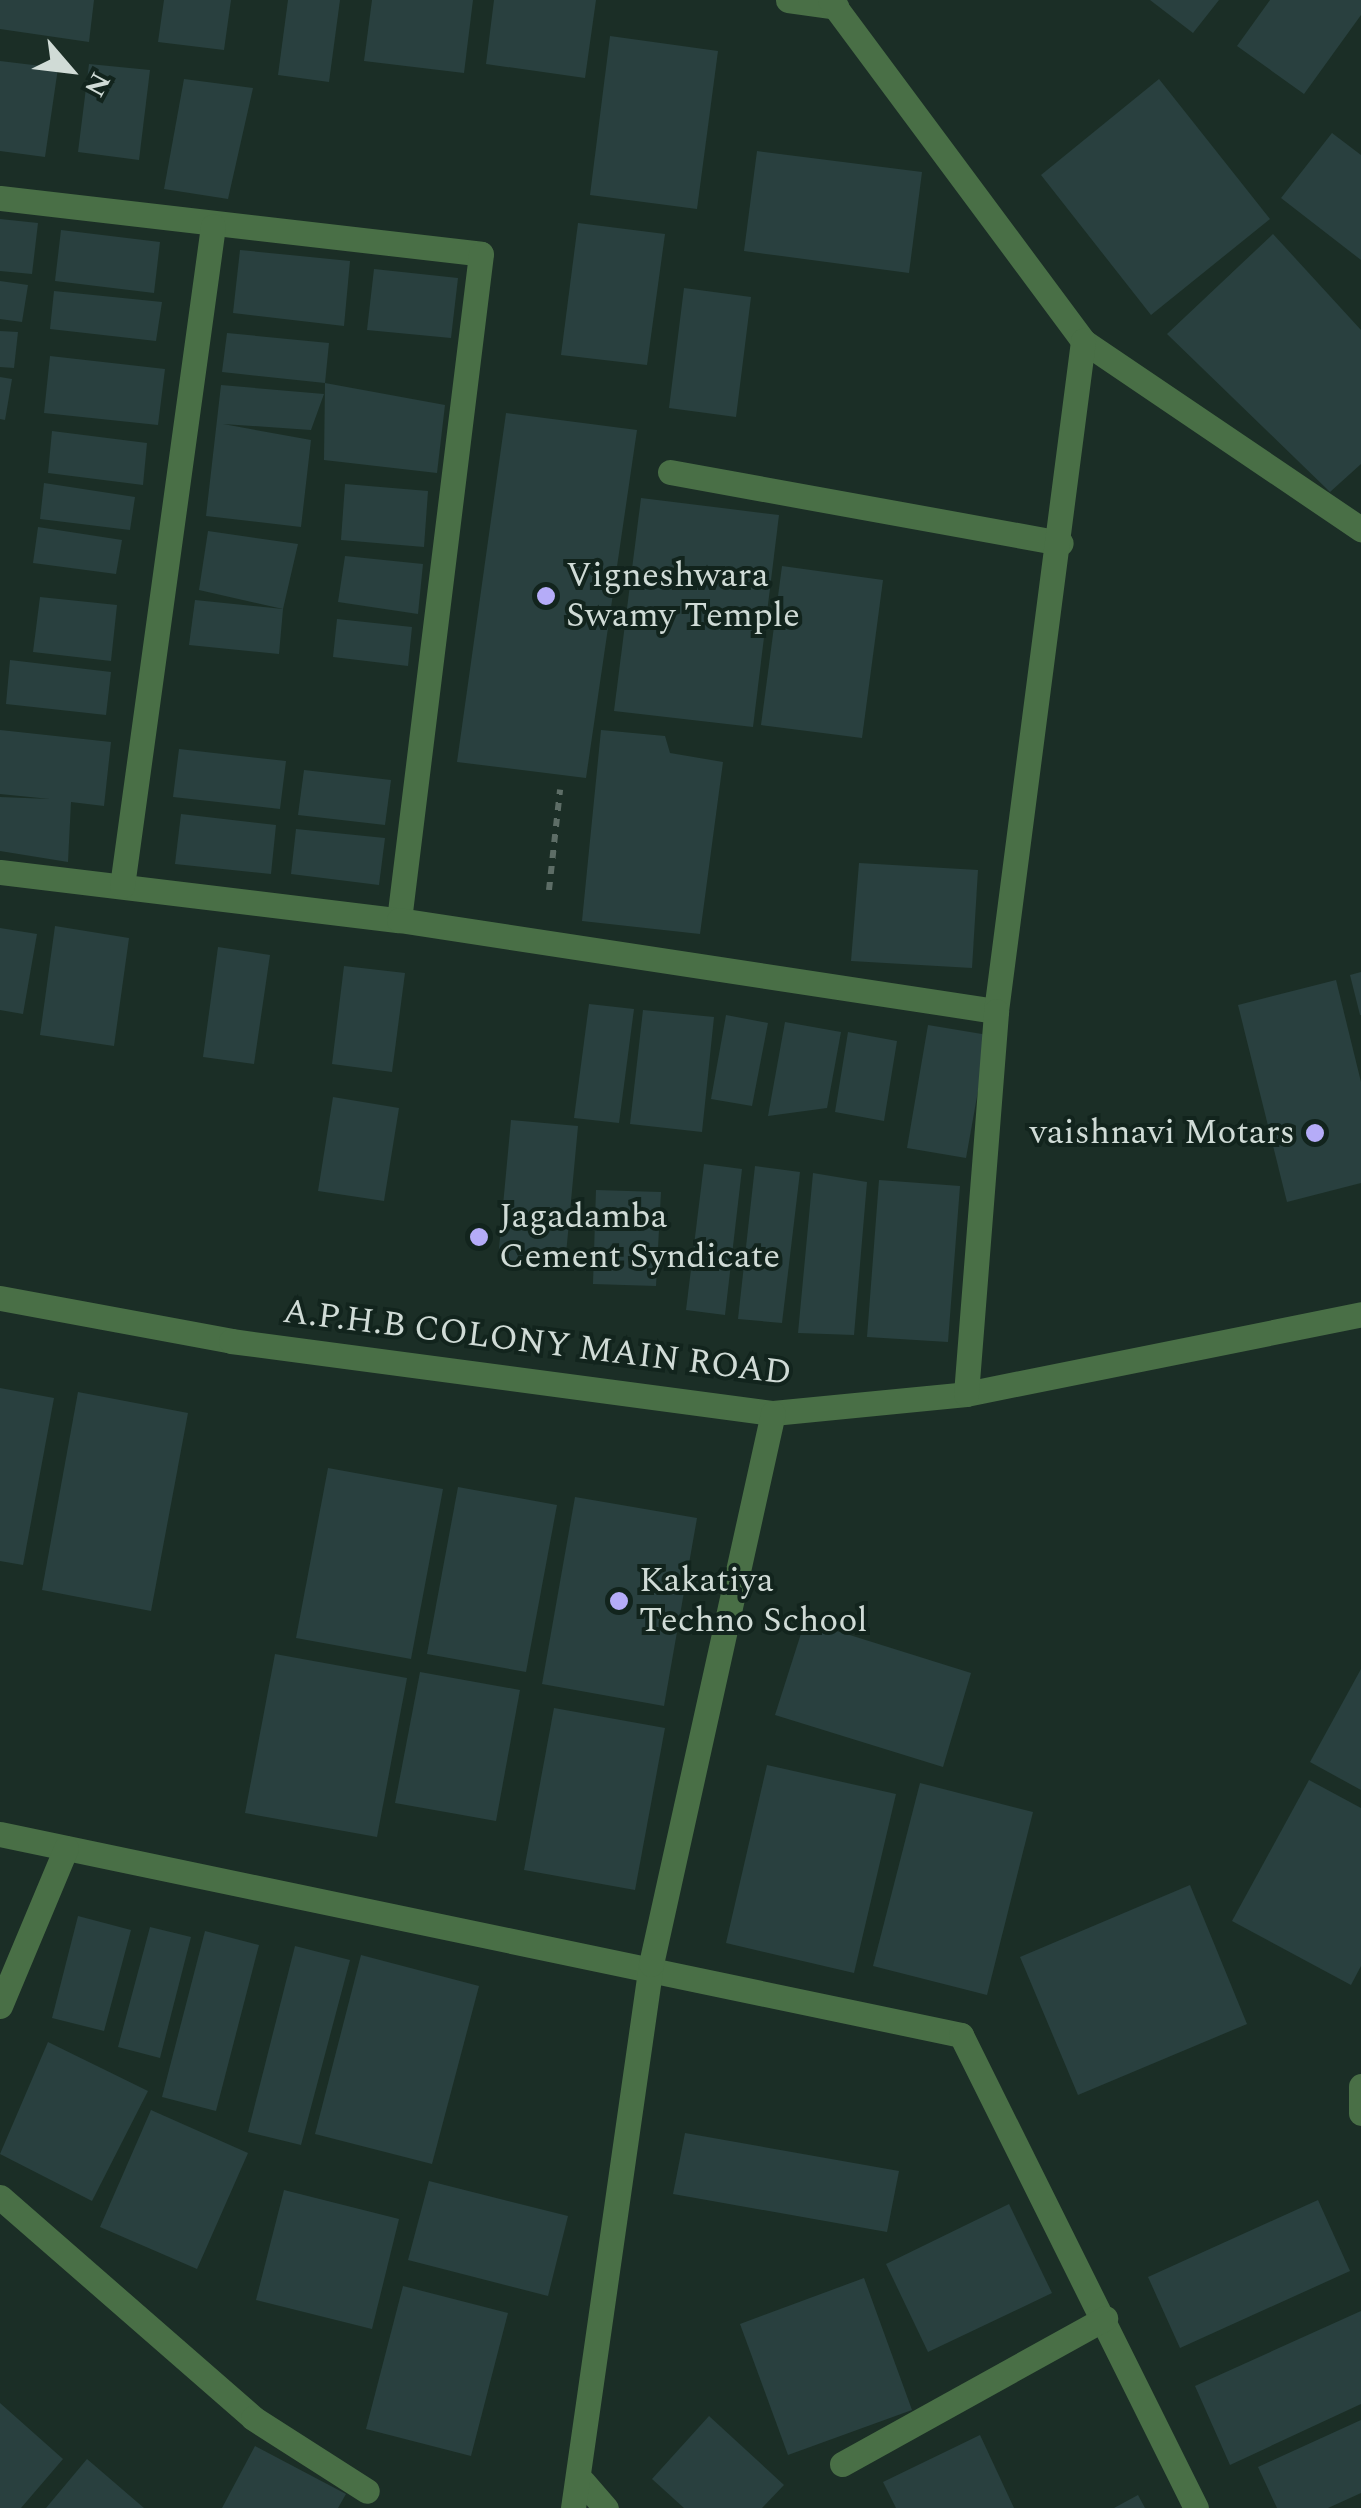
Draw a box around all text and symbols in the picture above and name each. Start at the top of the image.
north arrow [20,20,120,120]
text: N [73,64,121,104]
place label: Vigneshwara Swamy Temple [566,555,800,637]
marker: Vigneshwara Swamy Temple [535,585,557,607]
place label: vaishnavi Motars [1030,1112,1295,1154]
marker: vaishnavi Motars [1304,1122,1326,1144]
place label: Jagadamba Cement Syndicate [499,1196,780,1278]
marker: Jagadamba Cement Syndicate [468,1226,490,1248]
street label: A.P.H.B COLONY MAIN ROAD [280,1291,794,1395]
place label: Kakatiya Techno School [639,1560,868,1642]
marker: Kakatiya Techno School [608,1590,630,1612]

